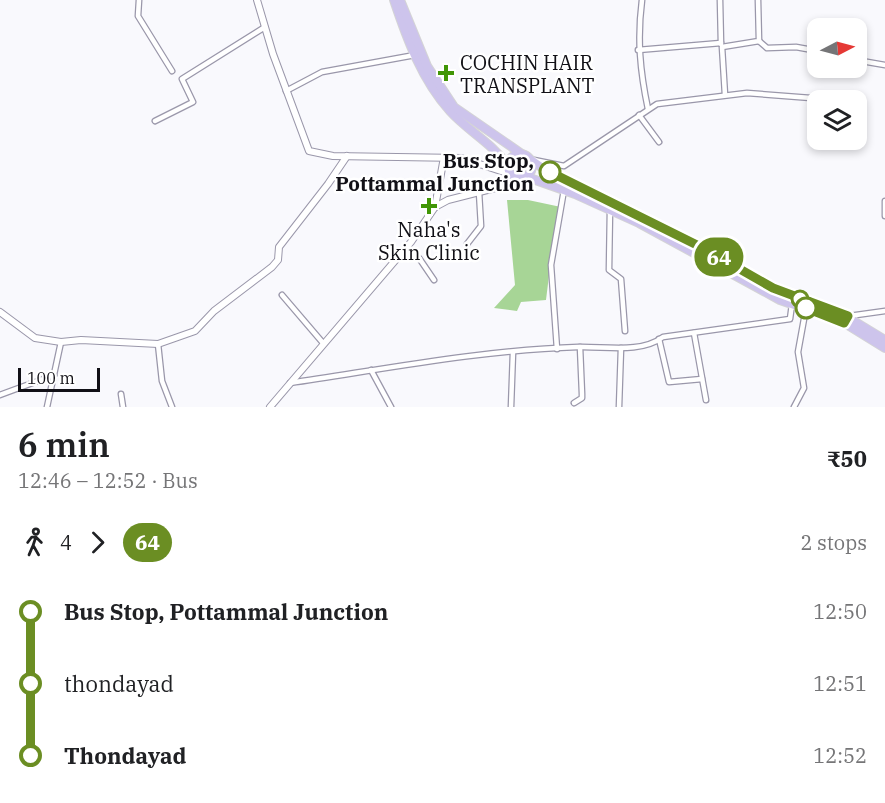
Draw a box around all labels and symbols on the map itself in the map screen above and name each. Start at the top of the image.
north arrow [807,18,867,78]
place label: COCHIN HAIR TRANSPLANT [460,49,595,99]
marker: COCHIN HAIR TRANSPLANT [437,64,455,82]
place label: Bus Stop, Pottammal Junction [335,147,534,197]
marker: Bus Stop, Pottammal Junction [539,161,561,183]
marker: Naha's Skin Clinic [420,197,438,215]
place label: Naha's Skin Clinic [378,216,480,266]
line badge: 64 [692,238,746,276]
unlabelled marker [791,290,809,308]
unlabelled marker [795,297,817,319]
scale bar [18,365,100,393]

